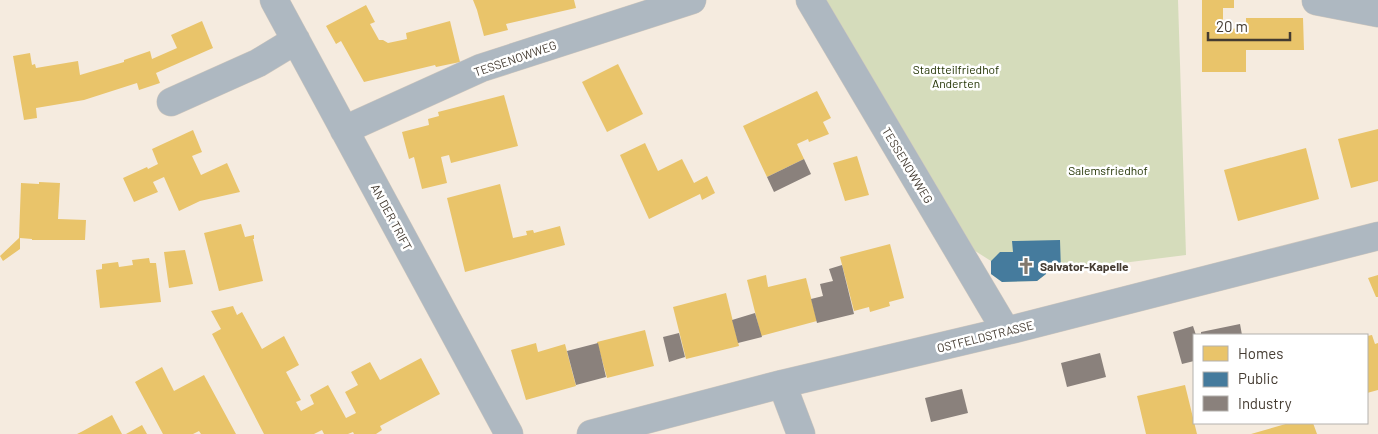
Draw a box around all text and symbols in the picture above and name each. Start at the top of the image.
scale bar [1208,10,1290,42]
text: 20 m [1216,17,1248,35]
street label: TESSENOWWEG [472,37,558,79]
park label: Stadtteilfriedhof Anderten [913,62,999,90]
street label: TESSENOWWEG [880,124,936,206]
park label: Salemsfriedhof [1068,163,1148,177]
street label: AN DER TRIFT [369,181,415,253]
church icon: Salvator-Kapelle [1016,256,1036,276]
place label: Salvator-Kapelle [1040,259,1129,273]
street label: OSTFELDSTRASSE [935,317,1035,355]
legend [1193,334,1368,424]
text: Homes [1238,344,1283,362]
text: Public [1238,369,1278,387]
text: Industry [1238,394,1292,412]

